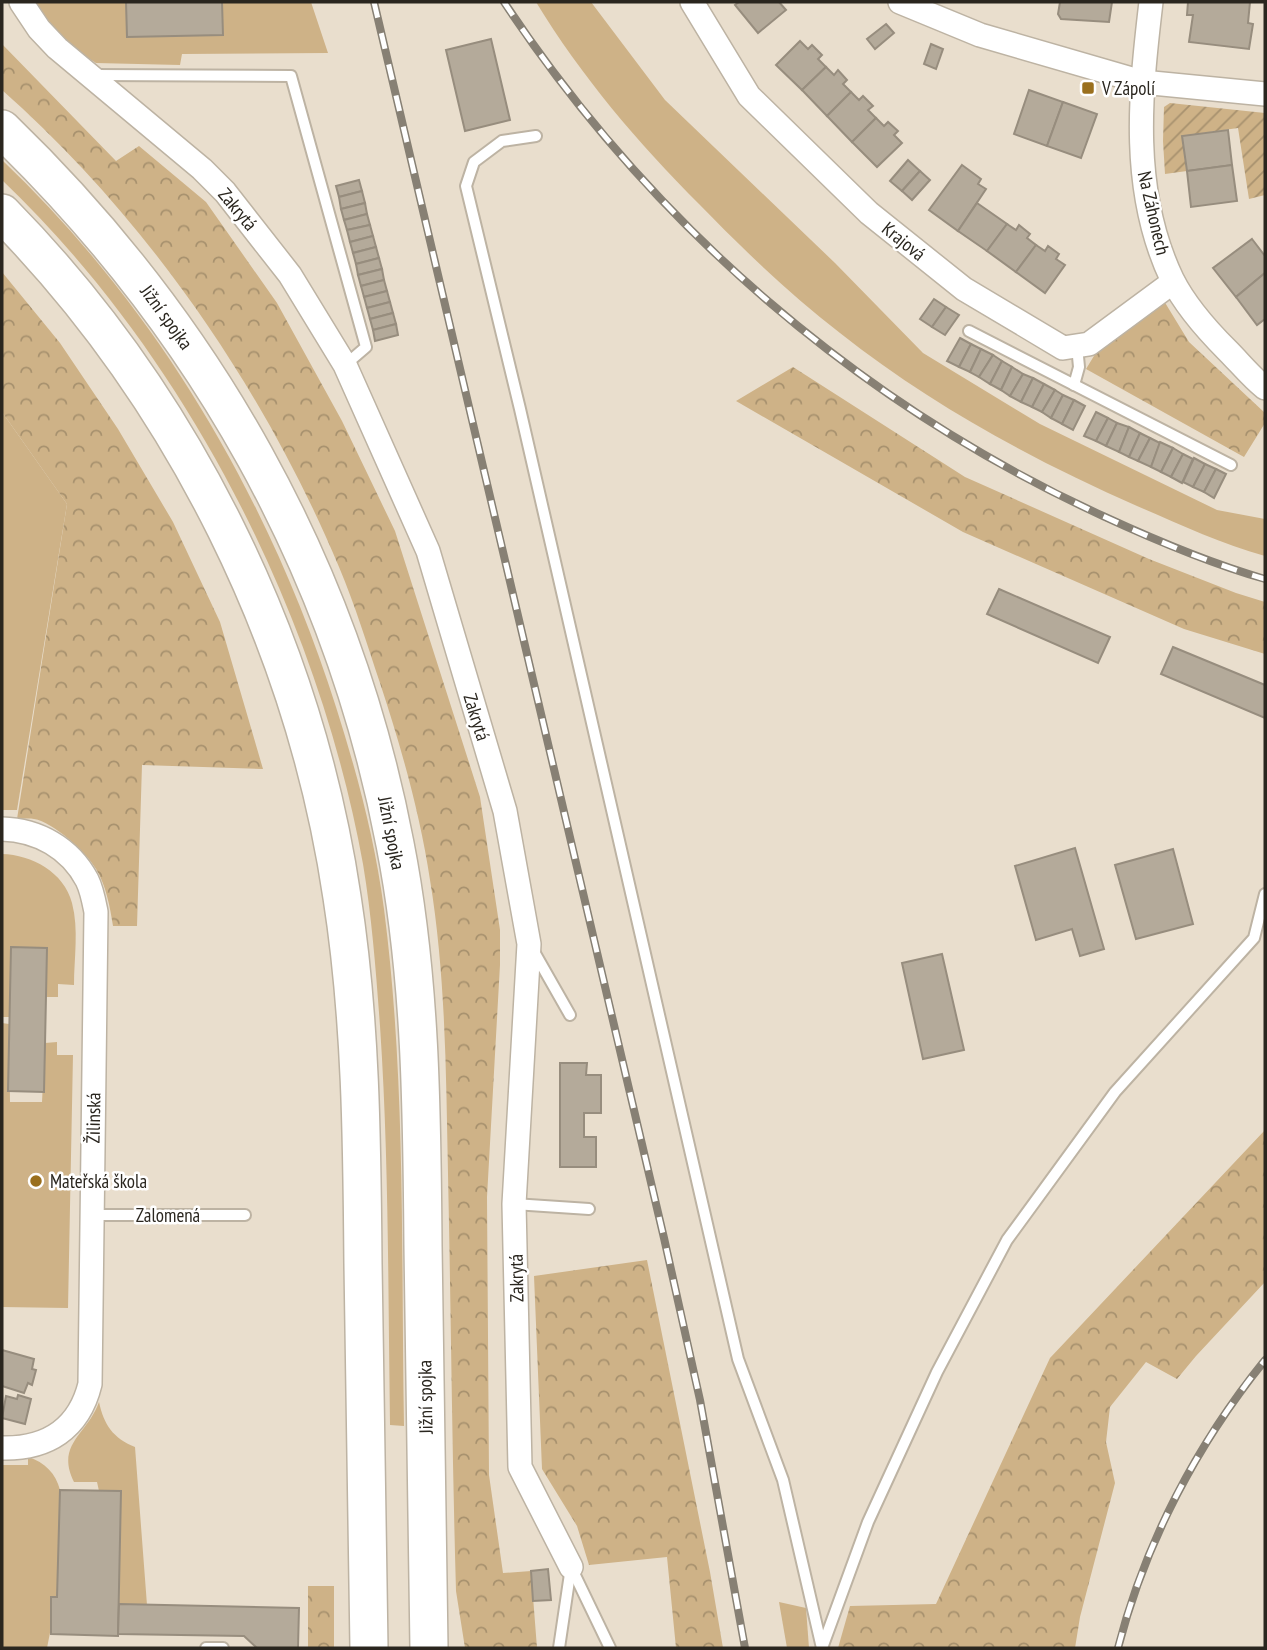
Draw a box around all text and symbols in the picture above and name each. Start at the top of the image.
place label: V Zápolí [1101,76,1155,100]
marker: V Zápolí [1080,80,1096,96]
street label: Na Záhonech [1133,169,1175,257]
street label: Zakrytá [213,183,263,235]
street label: Krajová [877,216,931,266]
street label: Jižní spojka [135,279,198,354]
street label: Zakrytá [458,690,496,744]
street label: Jižní spojka [373,793,411,872]
street label: Žilinská [81,1092,105,1144]
place label: Mateřská škola [50,1169,147,1193]
marker: Mateřská škola [28,1173,44,1189]
street label: Zalomená [136,1203,200,1227]
street label: Zakrytá [504,1254,528,1302]
street label: Jižní spojka [412,1360,438,1435]

